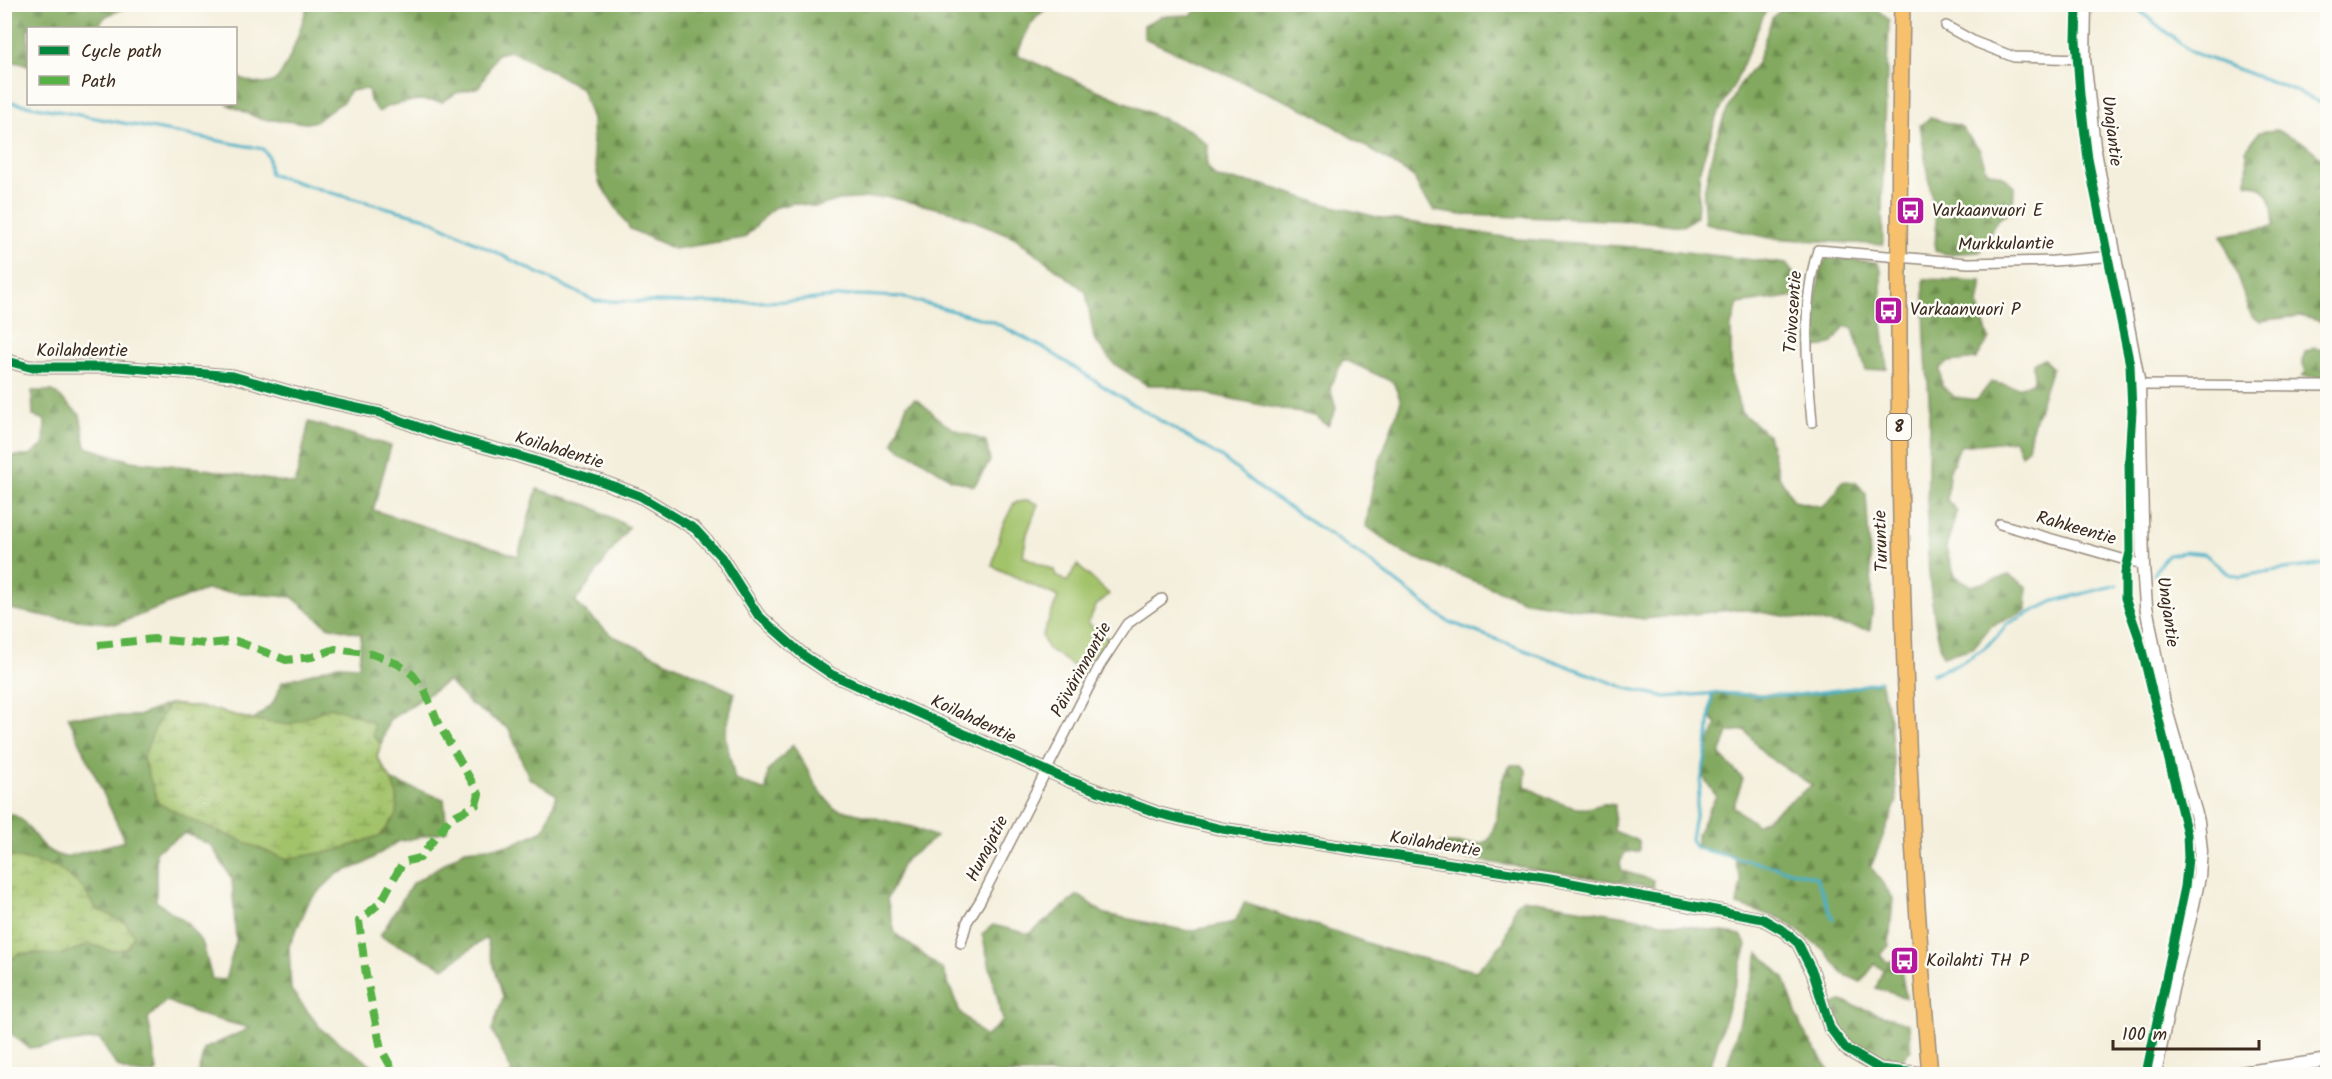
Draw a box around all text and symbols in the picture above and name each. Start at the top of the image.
legend [27,27,237,105]
text: Cycle path [81,38,162,67]
text: Path [81,68,116,97]
street label: Unajantie [2092,94,2130,168]
bus stop icon: Varkaanvuori E [1895,195,1927,227]
place label: Varkaanvuori E [1932,197,2044,226]
street label: Murkkulantie [1958,230,2054,260]
street label: Toivosentie [1777,270,1811,354]
bus stop icon: Varkaanvuori P [1873,294,1905,326]
place label: Varkaanvuori P [1910,296,2022,325]
street label: Koilahdentie [36,337,128,366]
road number: 8 [1887,414,1911,440]
street label: Koilahdentie [511,424,607,478]
street label: Rahkeentie [2033,504,2119,554]
street label: Turuntie [1866,510,1898,572]
street label: Unajantie [2148,575,2186,649]
street label: Päivärinnantie [1044,617,1120,723]
street label: Koilahdentie [925,688,1021,752]
street label: Hunajatie [959,811,1017,887]
street label: Koilahdentie [1387,824,1483,866]
bus stop icon: Koilahti TH P [1889,945,1921,977]
place label: Koilahti TH P [1926,947,2030,976]
scale bar [2113,1013,2258,1051]
text: 100 m [2122,1021,2167,1050]

